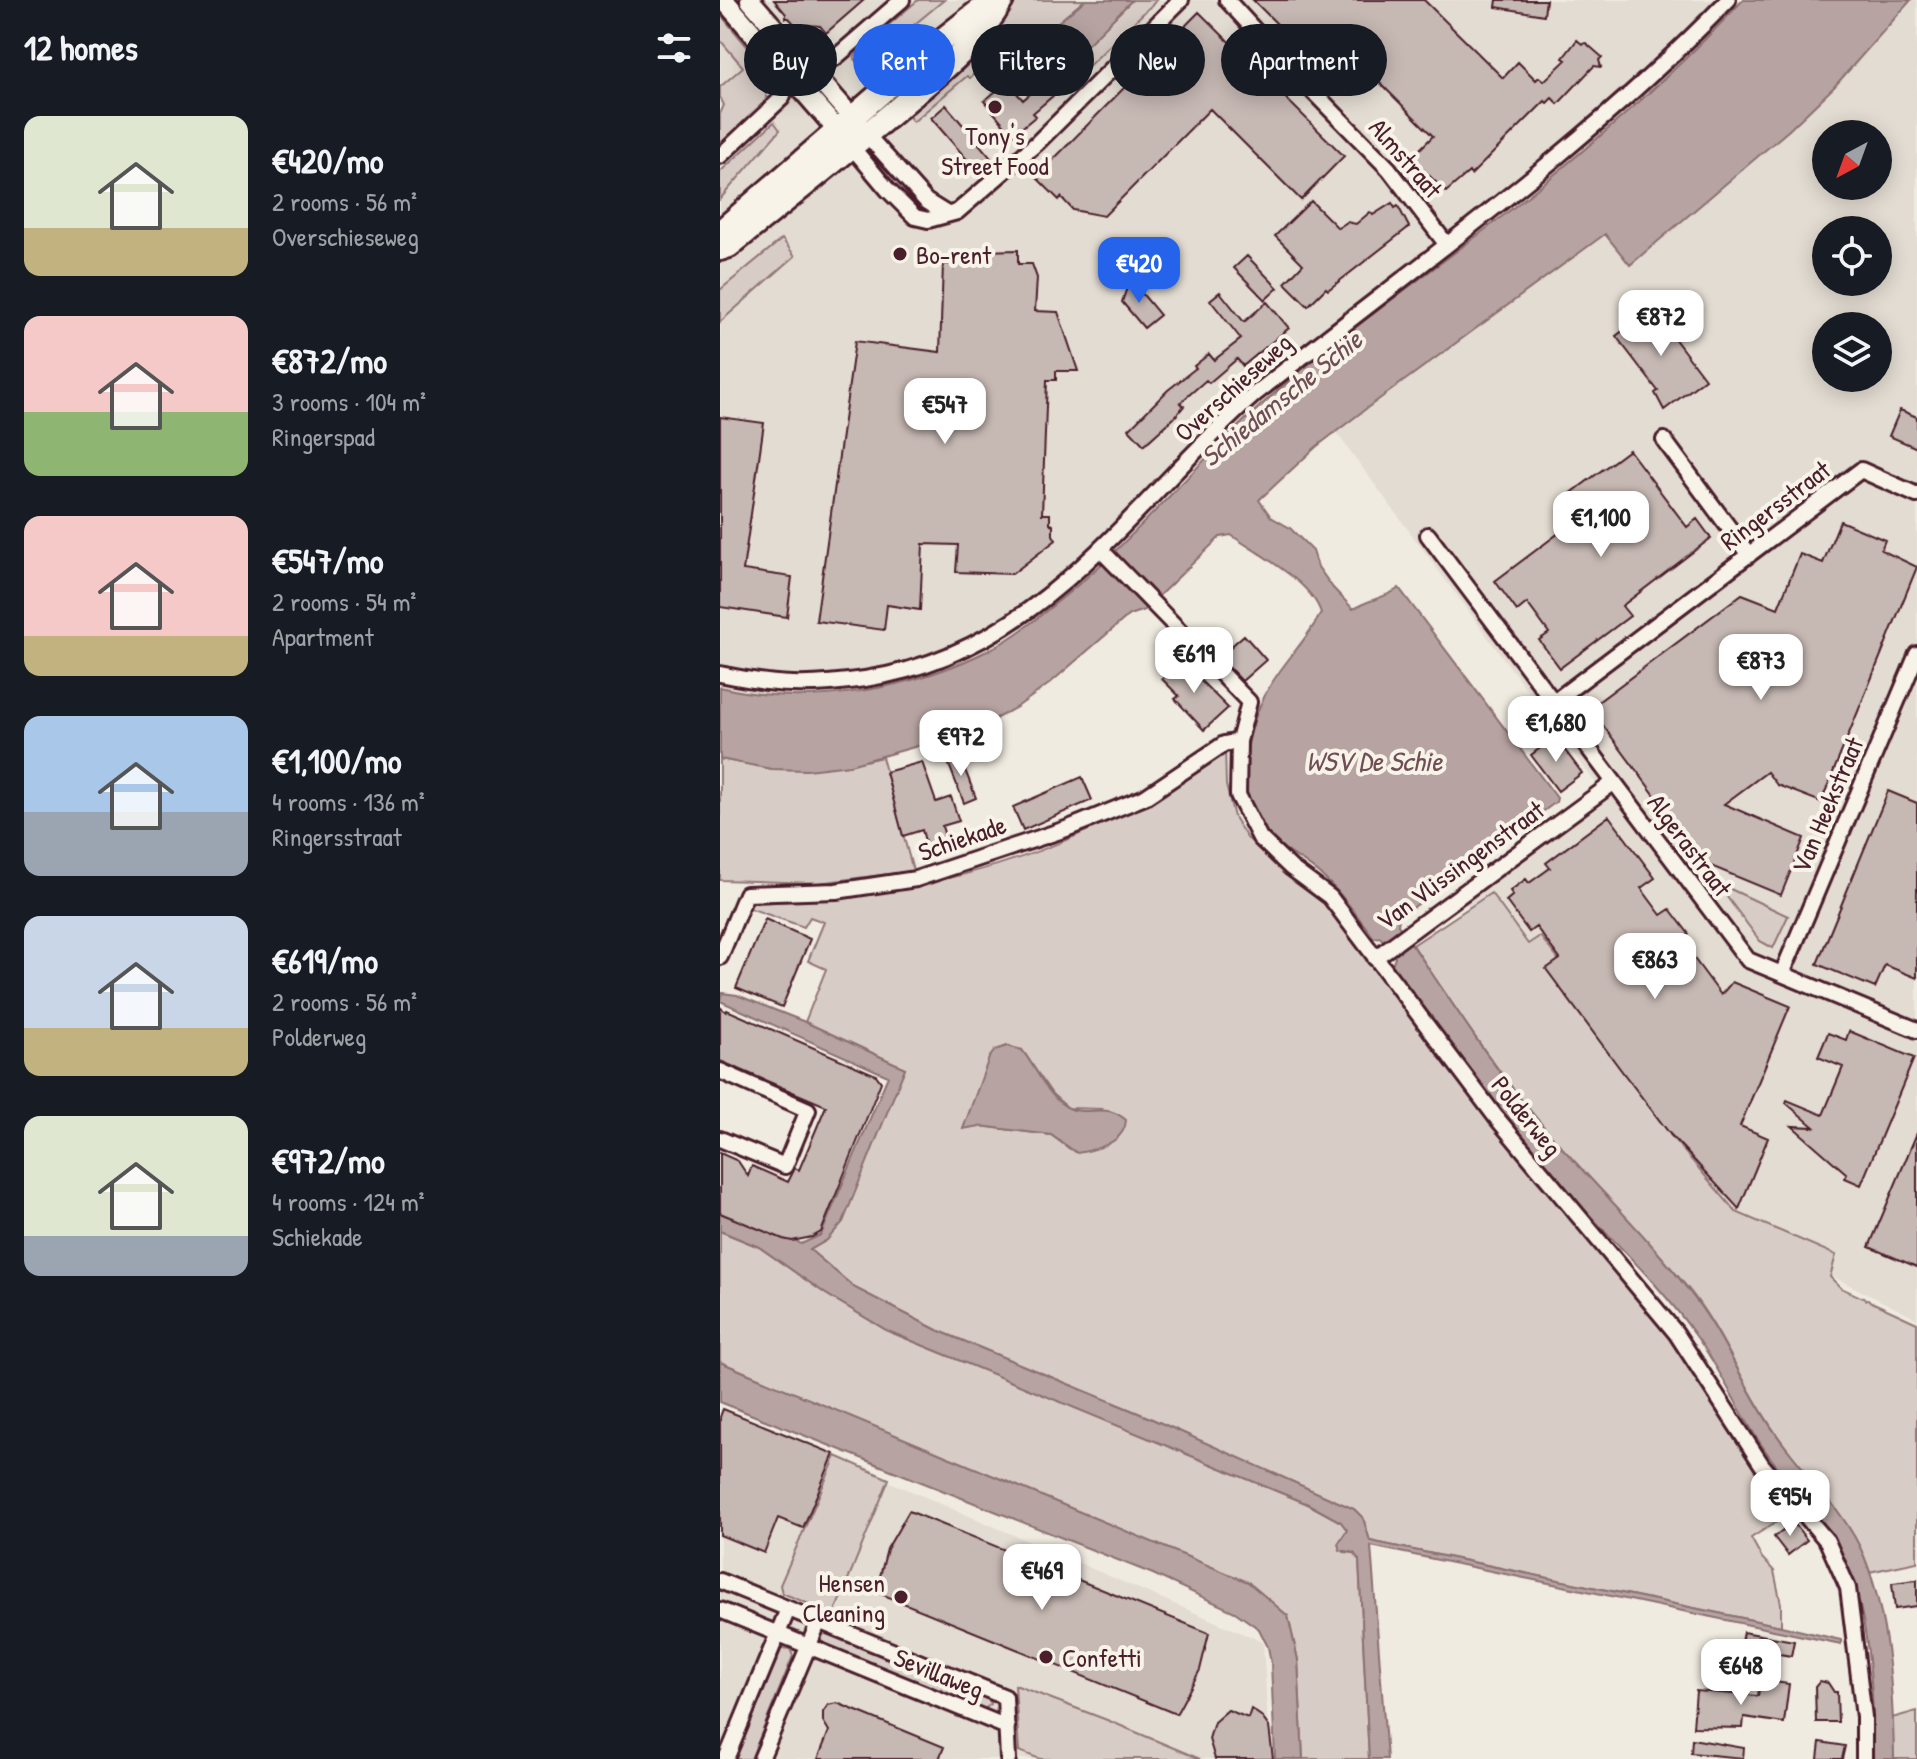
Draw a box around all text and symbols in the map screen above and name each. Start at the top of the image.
chip: Buy [744,24,837,96]
chip: Rent [853,24,955,96]
chip: Filters [971,24,1094,96]
chip: New [1110,24,1205,96]
chip: Apartment [1221,24,1387,96]
text: 12 homes [24,25,138,71]
icon: filters [652,26,696,70]
marker: Tony's Street Food [986,98,1004,116]
street label: Almstraat [1361,110,1451,206]
place label: Tony's Street Food [941,118,1049,183]
north arrow [1812,120,1892,200]
map controls [1812,120,1892,392]
text: €420/mo [272,138,383,184]
icon: home [88,148,184,244]
text: 2 rooms · 56 m² [272,184,417,219]
button: locate [1812,216,1892,296]
text: Overschieseweg [272,219,419,254]
place label: Bo-rent [916,237,992,272]
pin: €420 [1092,237,1186,305]
marker: Bo-rent [891,245,909,263]
text: €420 [1116,245,1162,280]
pin: €872 [1614,290,1708,358]
text: €872 [1637,298,1685,333]
button: layers [1812,312,1892,392]
water label: Schiedamsche Schie [1192,320,1371,475]
street label: Overschieseweg [1167,325,1299,449]
text: €872/mo [272,338,387,384]
icon: home [88,348,184,444]
pin: €547 [898,378,992,446]
text: 3 rooms · 104 m² [272,384,426,419]
text: €547 [922,386,968,421]
text: Ringerspad [272,419,375,454]
street label: Ringersstraat [1713,451,1838,558]
pin: €1,100 [1536,491,1666,559]
text: €1,100 [1571,499,1631,534]
text: €547/mo [272,538,384,584]
icon: home [88,548,184,644]
text: 2 rooms · 54 m² [272,584,416,619]
text: Apartment [272,619,374,654]
pin: €619 [1147,627,1241,695]
pin: €873 [1714,634,1808,702]
text: €619 [1173,635,1215,670]
text: €873 [1737,642,1785,677]
pin: €1,680 [1491,696,1621,764]
text: €1,680 [1526,704,1586,739]
pin: €972 [914,710,1008,778]
text: €972 [937,718,985,753]
street label: Van Heekstraat [1783,731,1872,878]
text: €1,100/mo [272,738,402,784]
water label: WSV De Schie [1306,742,1444,780]
icon: home [88,748,184,844]
text: 4 rooms · 136 m² [272,784,425,819]
street label: Algerastraat [1640,787,1741,904]
street label: Van Vlissingenstraat [1369,792,1552,938]
street label: Schiekade [913,807,1011,869]
text: Ringersstraat [272,819,402,854]
pin: €863 [1608,933,1702,1001]
text: €619/mo [272,938,378,984]
text: €863 [1632,941,1678,976]
icon: home [88,948,184,1044]
text: 2 rooms · 56 m² [272,984,417,1019]
text: Polderweg [272,1019,366,1054]
street label: Polderweg [1484,1068,1570,1164]
text: €972/mo [272,1138,385,1184]
icon: home [88,1148,184,1244]
text: 4 rooms · 124 m² [272,1184,425,1219]
text: Schiekade [272,1219,363,1254]
pin: €954 [1743,1470,1837,1538]
text: €954 [1769,1478,1811,1513]
pin: €469 [995,1544,1089,1612]
text: €469 [1021,1552,1063,1587]
place label: Hensen Cleaning [802,1565,885,1630]
marker: Hensen Cleaning [892,1588,910,1606]
street label: Sevillaweg [889,1639,989,1707]
pin: €648 [1694,1639,1788,1707]
place label: Confetti [1062,1640,1142,1675]
text: €648 [1719,1647,1763,1682]
marker: Confetti [1037,1648,1055,1666]

